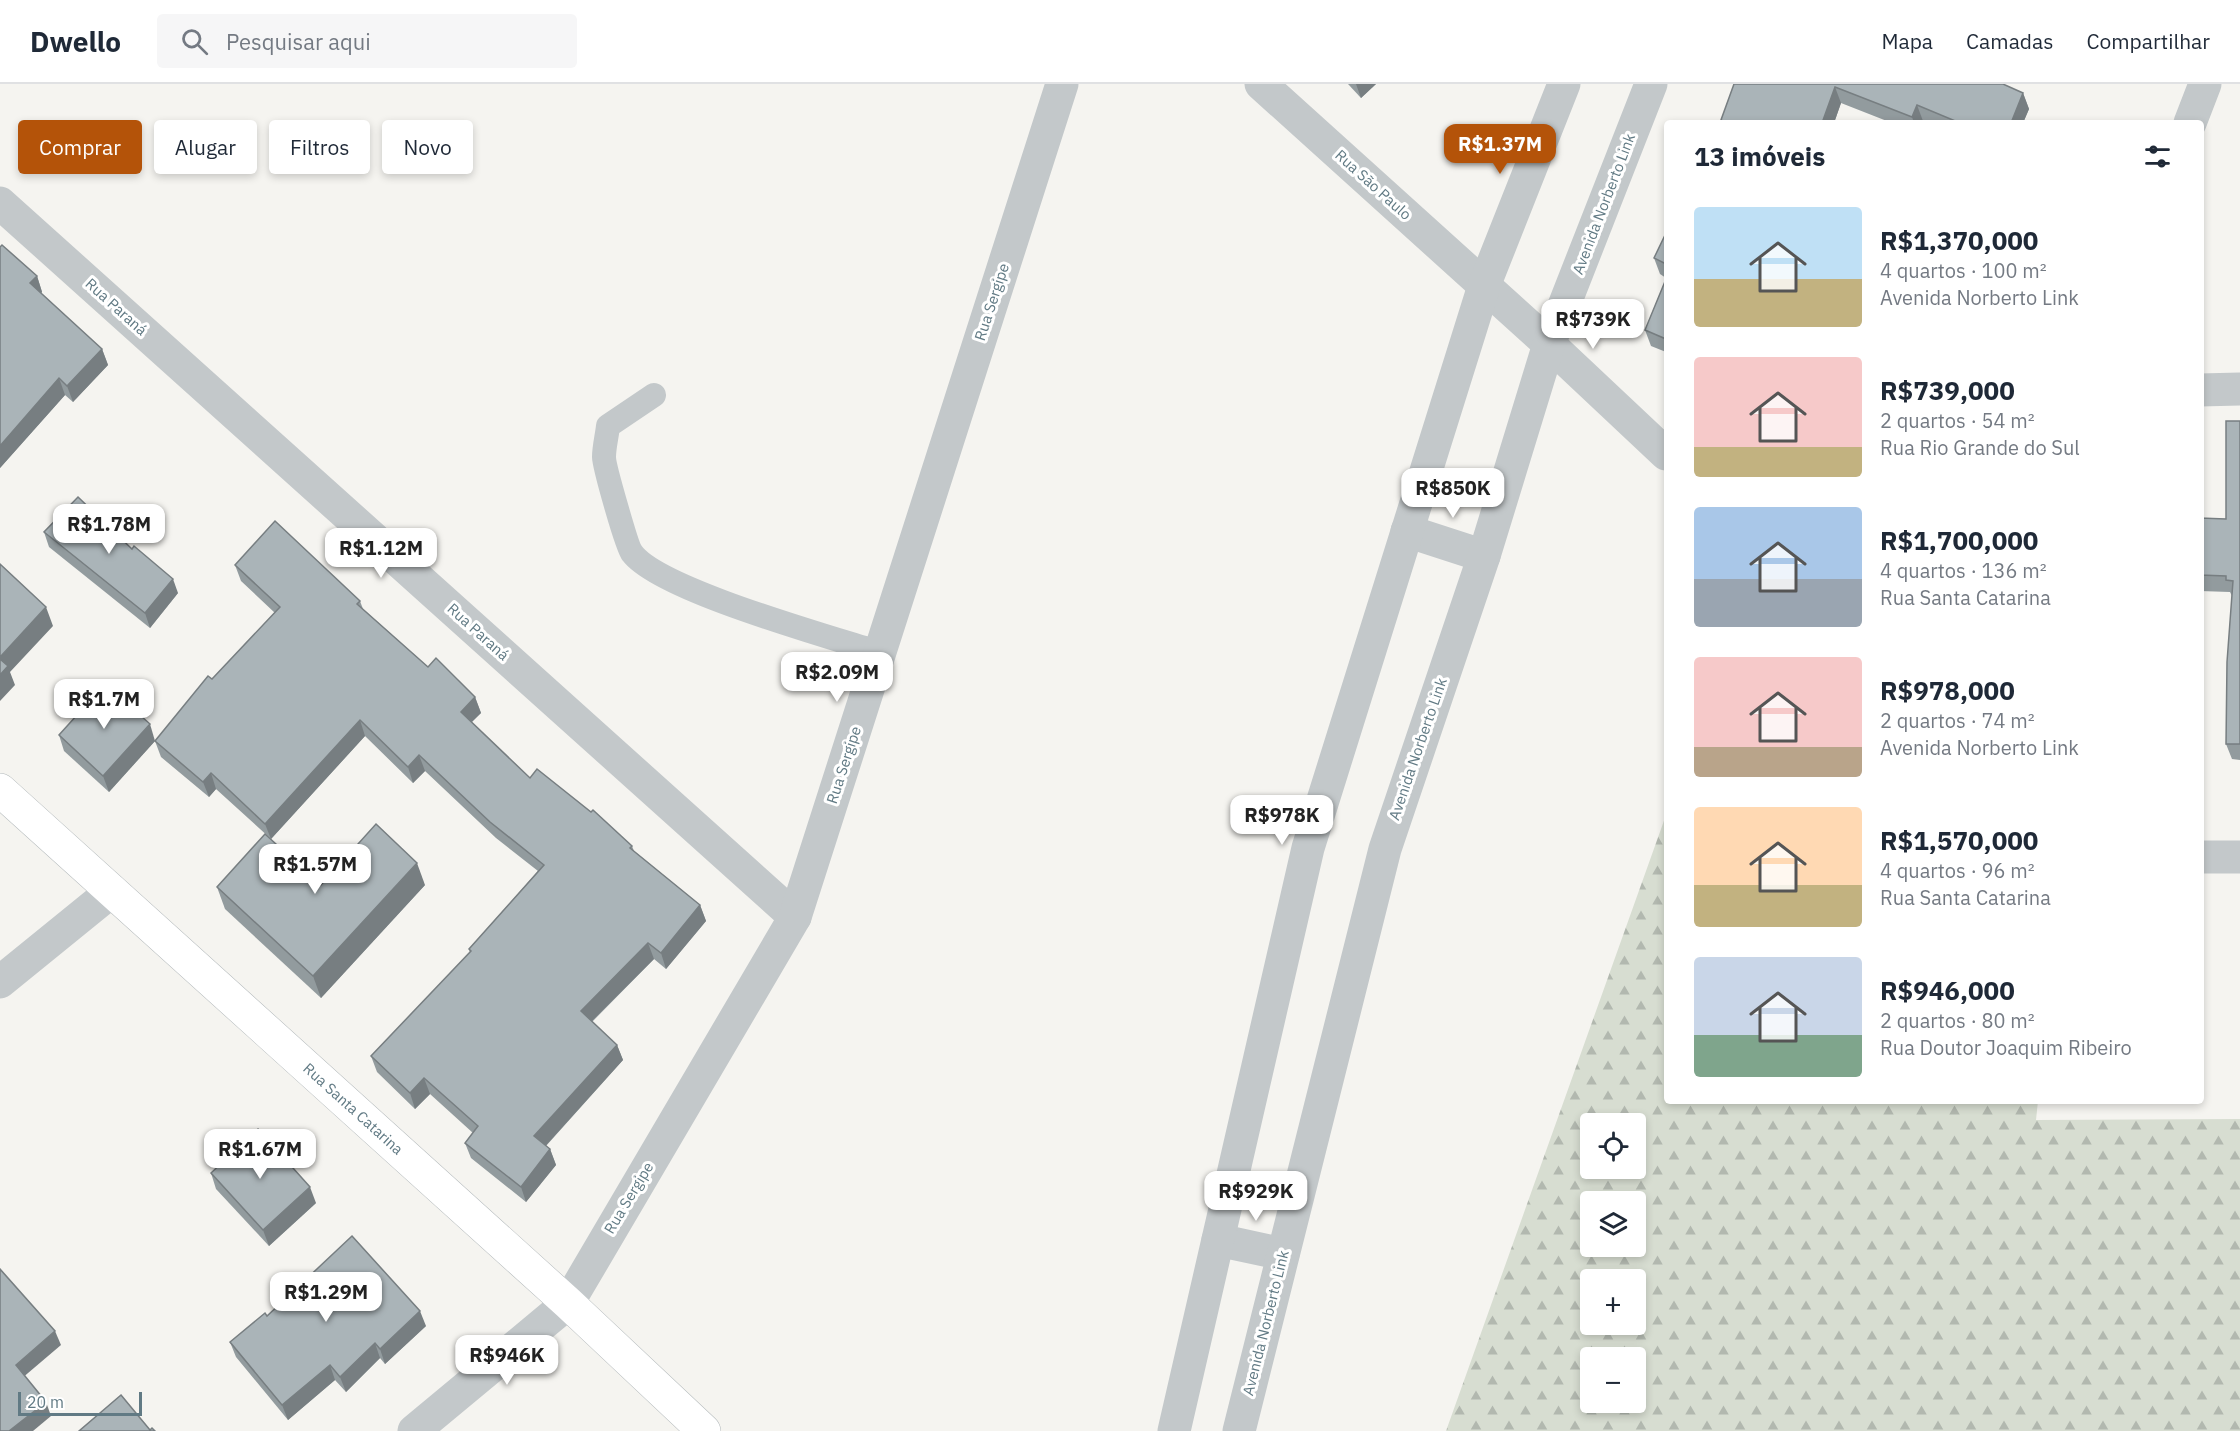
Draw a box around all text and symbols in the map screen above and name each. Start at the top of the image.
search box [157,14,577,68]
text: Dwello [30,23,121,60]
icon: search [178,25,211,58]
text: Pesquisar aqui [226,27,371,56]
text: Mapa [1881,27,1933,55]
text: Camadas [1966,27,2053,55]
text: Compartilhar [2086,27,2210,55]
chip: Comprar [18,120,142,174]
chip: Alugar [154,120,257,174]
chip: Filtros [269,120,370,174]
chip: Novo [382,120,473,174]
pin: R$1.37M [1445,124,1555,175]
text: R$1.37M [1458,130,1542,157]
street label: Avenida Norberto Link [1568,131,1639,277]
text: 13 imóveis [1694,139,1825,173]
icon: filters [2141,140,2174,173]
street label: Rua São Paulo [1331,145,1415,224]
text: R$1,370,000 [1880,223,2038,257]
icon: home [1742,231,1814,303]
text: 4 quartos · 100 m² [1880,257,2047,284]
street label: Rua Sergipe [970,261,1013,343]
street label: Rua Paraná [82,274,151,339]
text: Avenida Norberto Link [1880,284,2079,311]
pin: R$739K [1544,299,1642,350]
text: R$739K [1555,305,1631,332]
text: R$739,000 [1880,373,2015,407]
icon: home [1742,381,1814,453]
text: 2 quartos · 54 m² [1880,407,2035,434]
text: Rua Rio Grande do Sul [1880,434,2080,461]
pin: R$850K [1404,468,1502,519]
text: R$850K [1415,474,1491,501]
pin: R$1.78M [54,504,164,555]
text: R$1.78M [67,510,151,537]
text: R$1,700,000 [1880,523,2038,557]
pin: R$1.12M [326,528,436,579]
icon: home [1742,531,1814,603]
text: R$1.12M [339,534,423,561]
text: 4 quartos · 136 m² [1880,557,2047,584]
text: Rua Santa Catarina [1880,584,2051,611]
street label: Rua Paraná [444,599,513,664]
pin: R$2.09M [782,652,892,703]
text: R$2.09M [795,658,879,685]
text: R$978,000 [1880,673,2015,707]
street label: Avenida Norberto Link [1384,675,1451,822]
pin: R$1.7M [55,679,153,730]
icon: home [1742,681,1814,753]
text: R$1.7M [68,685,140,712]
text: 2 quartos · 74 m² [1880,707,2035,734]
street label: Rua Sergipe [822,724,865,806]
text: Avenida Norberto Link [1880,734,2079,761]
pin: R$978K [1233,795,1331,846]
text: R$978K [1244,801,1320,828]
text: R$1,570,000 [1880,823,2038,857]
icon: home [1742,831,1814,903]
pin: R$1.57M [260,844,370,895]
text: R$1.57M [273,850,357,877]
text: 4 quartos · 96 m² [1880,857,2035,884]
text: Rua Santa Catarina [1880,884,2051,911]
text: R$946,000 [1880,973,2015,1007]
icon: home [1742,981,1814,1053]
text: 2 quartos · 80 m² [1880,1007,2035,1034]
text: Rua Doutor Joaquim Ribeiro [1880,1034,2132,1061]
street label: Rua Santa Catarina [299,1059,407,1159]
map controls [1580,1113,1646,1413]
button: locate [1580,1113,1646,1179]
pin: R$1.67M [205,1129,315,1180]
text: R$1.67M [218,1135,302,1162]
street label: Rua Sergipe [600,1158,657,1237]
pin: R$929K [1207,1171,1305,1222]
text: R$929K [1218,1177,1294,1204]
button: layers [1580,1191,1646,1257]
street label: Avenida Norberto Link [1238,1248,1293,1398]
button: + [1580,1269,1646,1335]
pin: R$1.29M [271,1272,381,1323]
text: R$1.29M [284,1278,368,1305]
pin: R$946K [458,1335,556,1386]
text: R$946K [469,1341,545,1368]
button: − [1580,1347,1646,1413]
scale bar [18,1389,142,1416]
text: 20 m [27,1392,64,1412]

